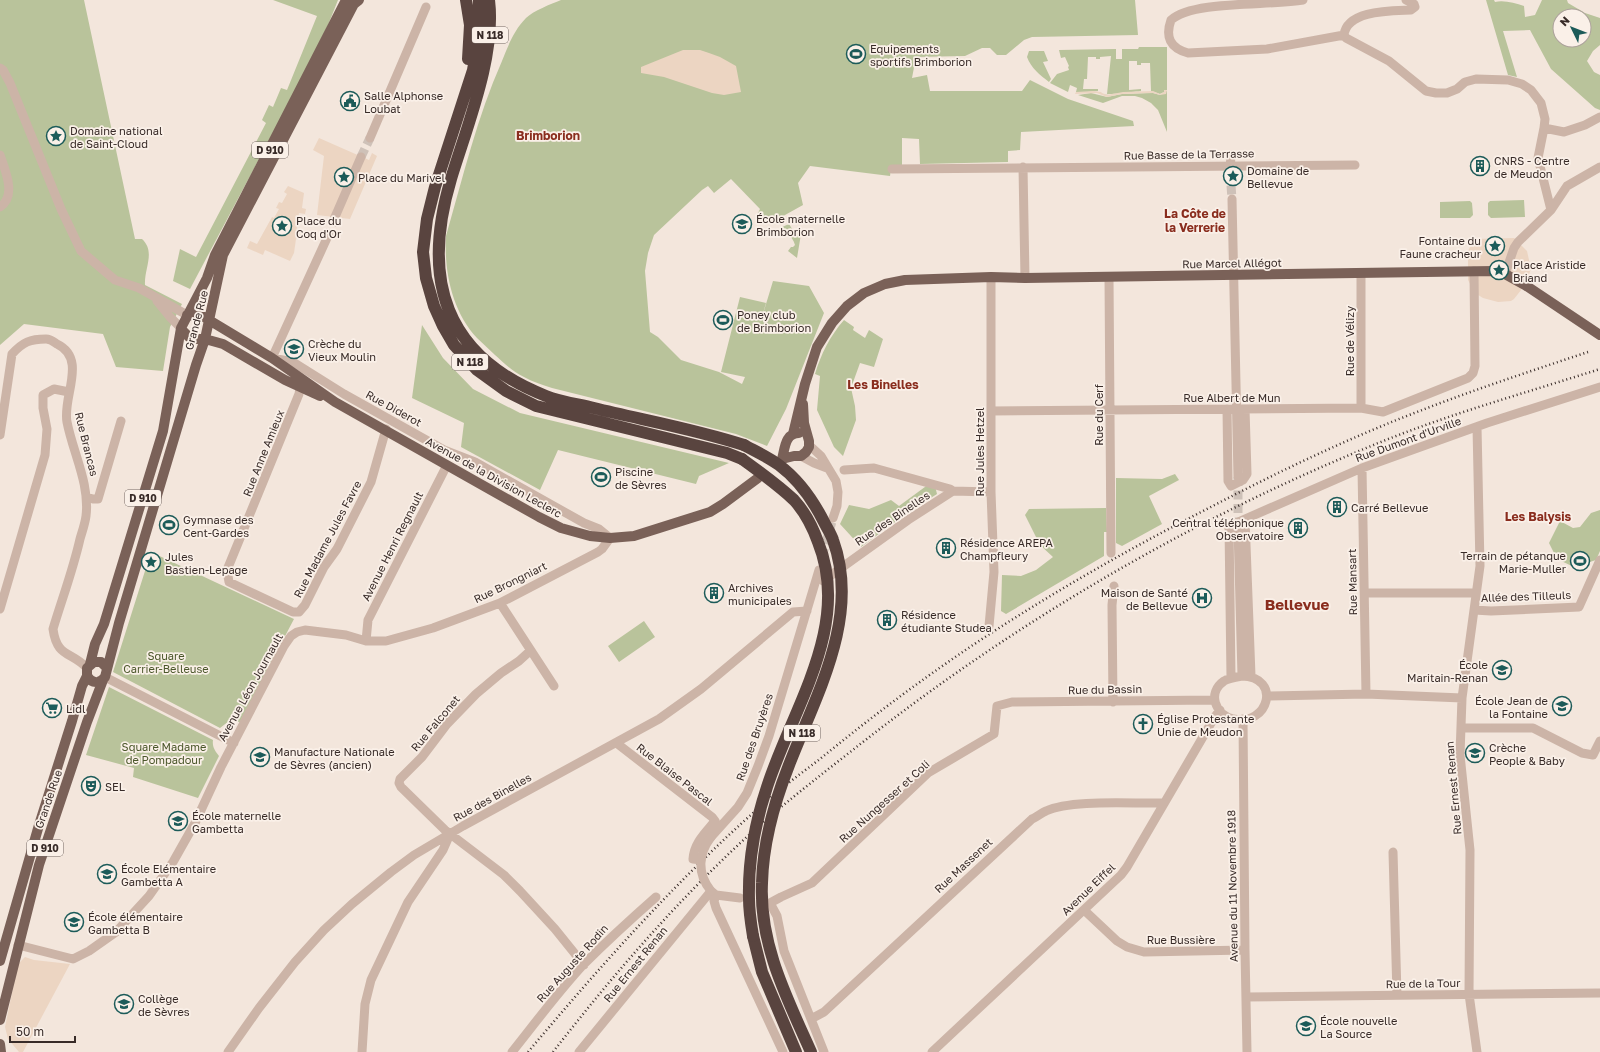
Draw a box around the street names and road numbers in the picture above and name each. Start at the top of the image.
road number: N 118 [472,27,508,43]
road number: D 910 [252,142,288,158]
street label: Rue Basse de la Terrasse [1124,146,1254,162]
street label: Rue Marcel Allégot [1182,256,1282,270]
street label: Grande Rue [182,289,210,351]
street label: Rue de Vélizy [1343,306,1356,376]
road number: N 118 [452,354,488,370]
street label: Rue du Cerf [1092,384,1105,446]
street label: Rue Diderot [364,387,424,429]
street label: Rue Albert de Mun [1183,391,1281,404]
street label: Rue Jules Hetzel [973,407,986,497]
street label: Rue Anne Amieux [240,408,286,498]
street label: Rue Brancas [73,411,101,478]
street label: Rue Dumont d'Urville [1353,414,1463,464]
street label: Avenue de la Division Leclerc [424,434,564,520]
street label: Rue Madame Jules Favre [291,478,363,600]
street label: Rue des Binelles [852,488,932,548]
street label: Avenue Henri Regnault [359,489,425,603]
road number: D 910 [125,490,161,506]
street label: Rue Mansart [1345,549,1359,615]
street label: Rue Brongniart [471,559,549,605]
street label: Allée des Tilleuls [1481,588,1572,604]
street label: Avenue Léon Journault [215,631,285,743]
street label: Rue du Bassin [1068,682,1142,696]
street label: Rue des Bruyères [733,691,775,783]
street label: Rue Falconet [408,692,462,754]
road number: N 118 [784,725,820,741]
street label: Rue Blaise Pascal [634,740,716,808]
street label: Rue Ernest Renan [1442,741,1464,835]
street label: Rue Nungesser et Coli [836,757,932,845]
street label: Grande Rue [32,768,64,830]
street label: Rue des Binelles [451,770,534,824]
street label: Avenue du 11 Novembre 1918 [1224,810,1240,962]
street label: Rue Massenet [931,835,995,895]
road number: D 910 [27,840,63,856]
street label: Avenue Eiffel [1059,860,1118,918]
street label: Rue Auguste Rodin [534,921,610,1005]
street label: Rue Ernest Renan [600,924,670,1004]
street label: Rue Bussière [1147,933,1215,946]
street label: Rue de la Tour [1385,976,1461,990]

